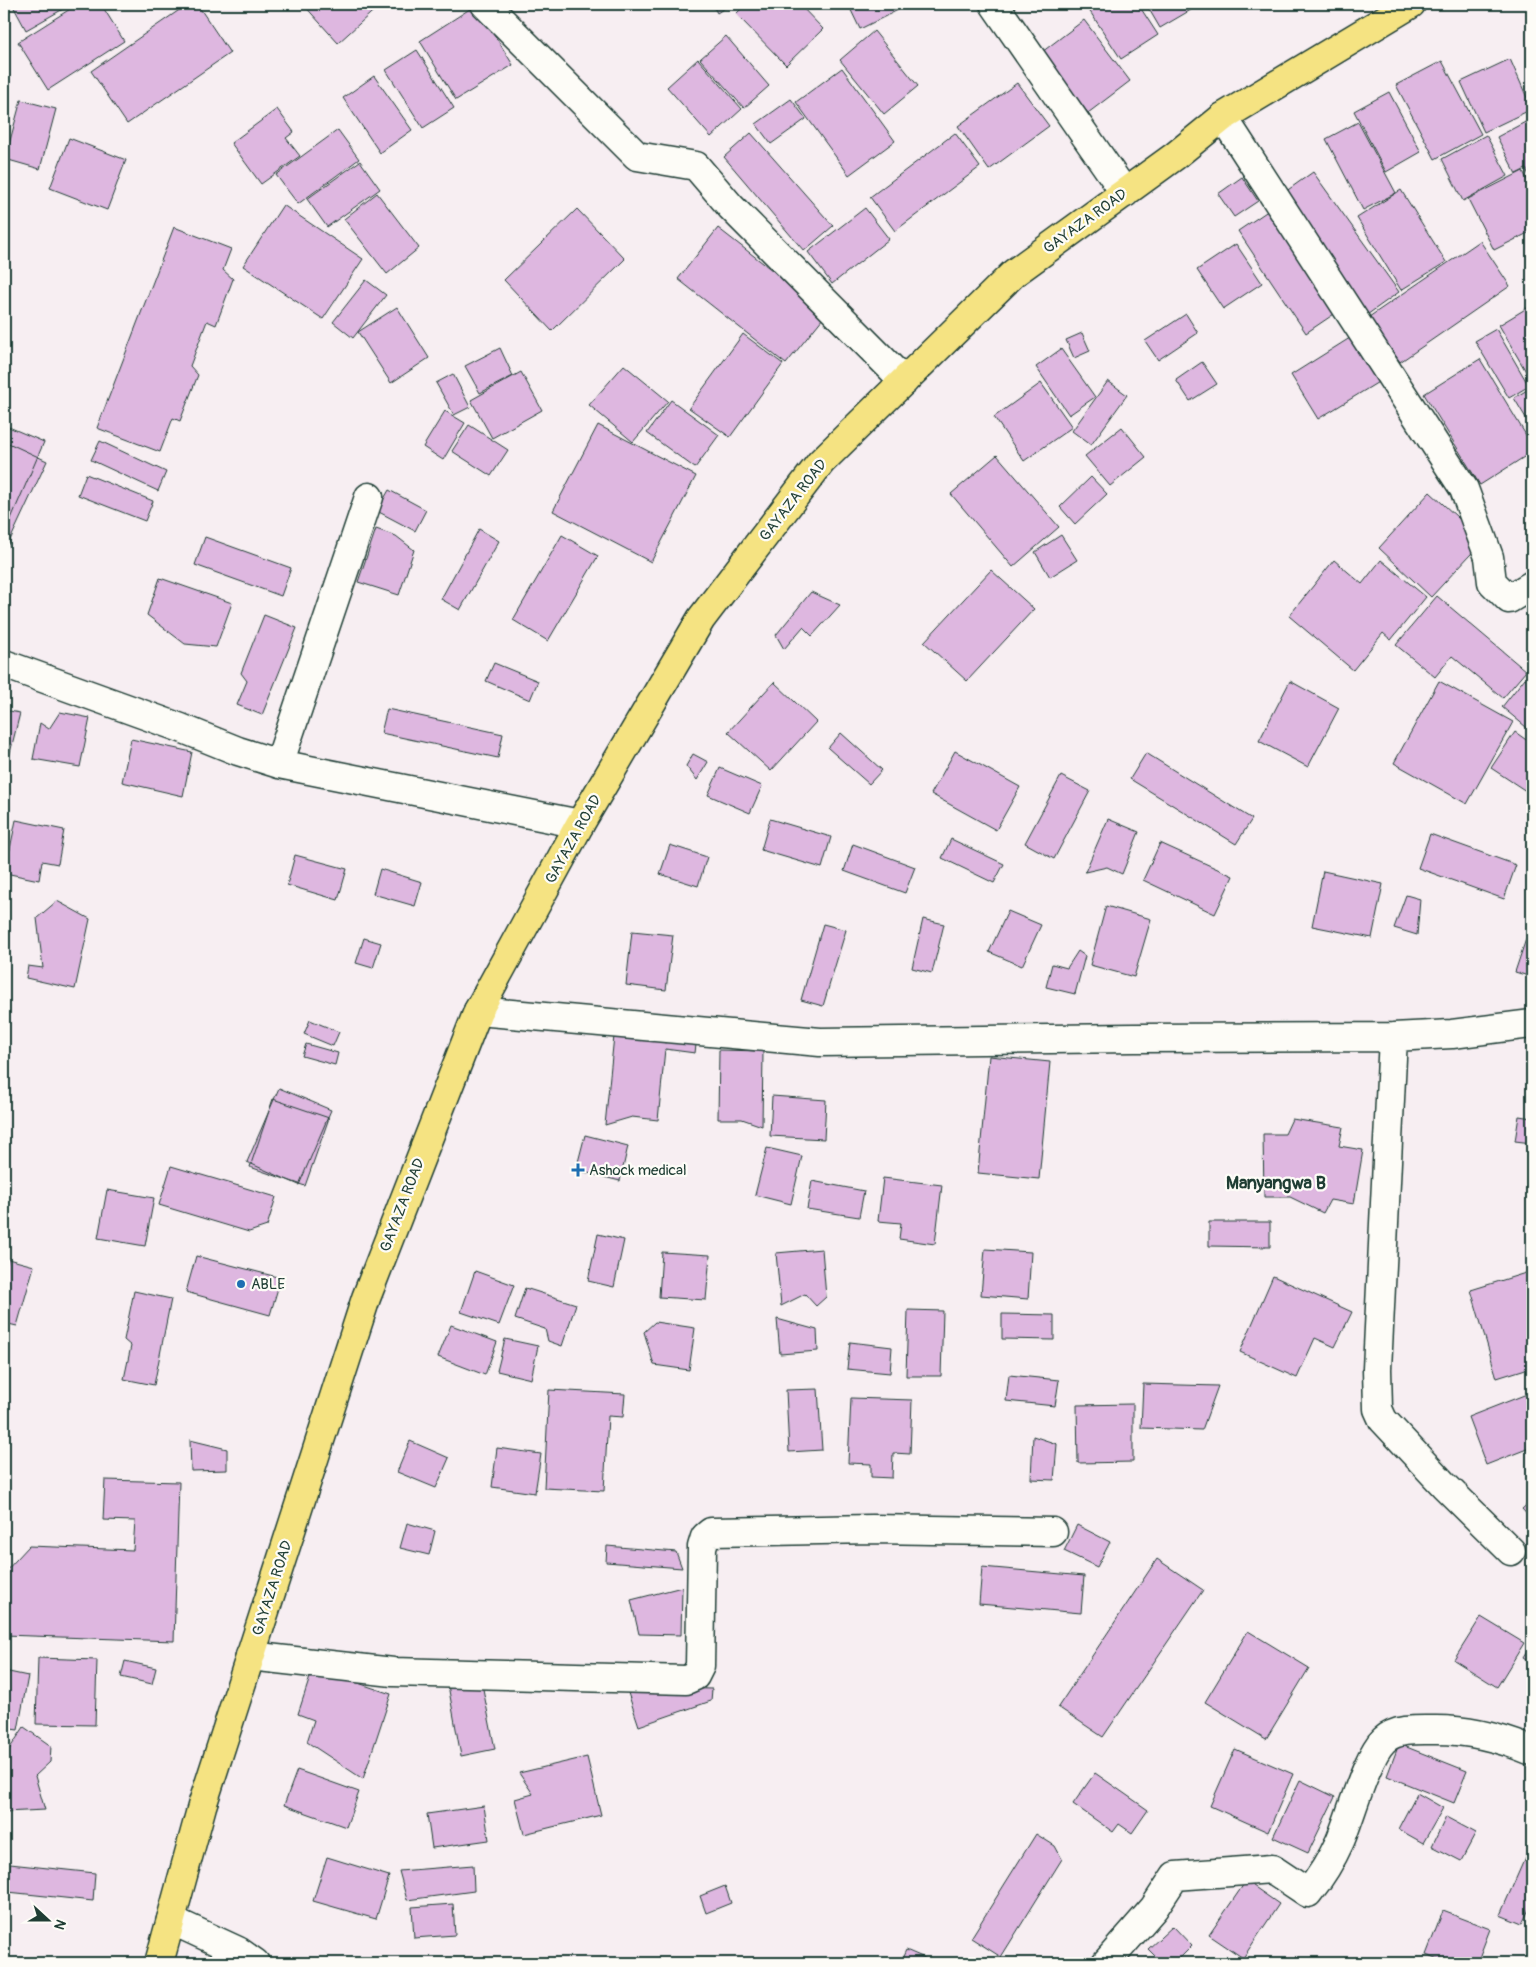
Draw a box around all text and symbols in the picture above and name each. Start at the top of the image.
street label: GAYAZA ROAD [1040,185,1131,258]
street label: GAYAZA ROAD [756,456,831,545]
street label: GAYAZA ROAD [541,791,606,887]
street label: GAYAZA ROAD [376,1156,429,1255]
place label: Ashock medical [589,1161,687,1180]
marker: Ashock medical [571,1163,585,1177]
district label: Manyangwa B [1226,1172,1326,1195]
place label: ABLE [251,1275,285,1294]
marker: ABLE [235,1278,247,1290]
street label: GAYAZA ROAD [248,1538,297,1638]
north arrow [22,1894,72,1944]
text: N [50,1917,69,1932]

